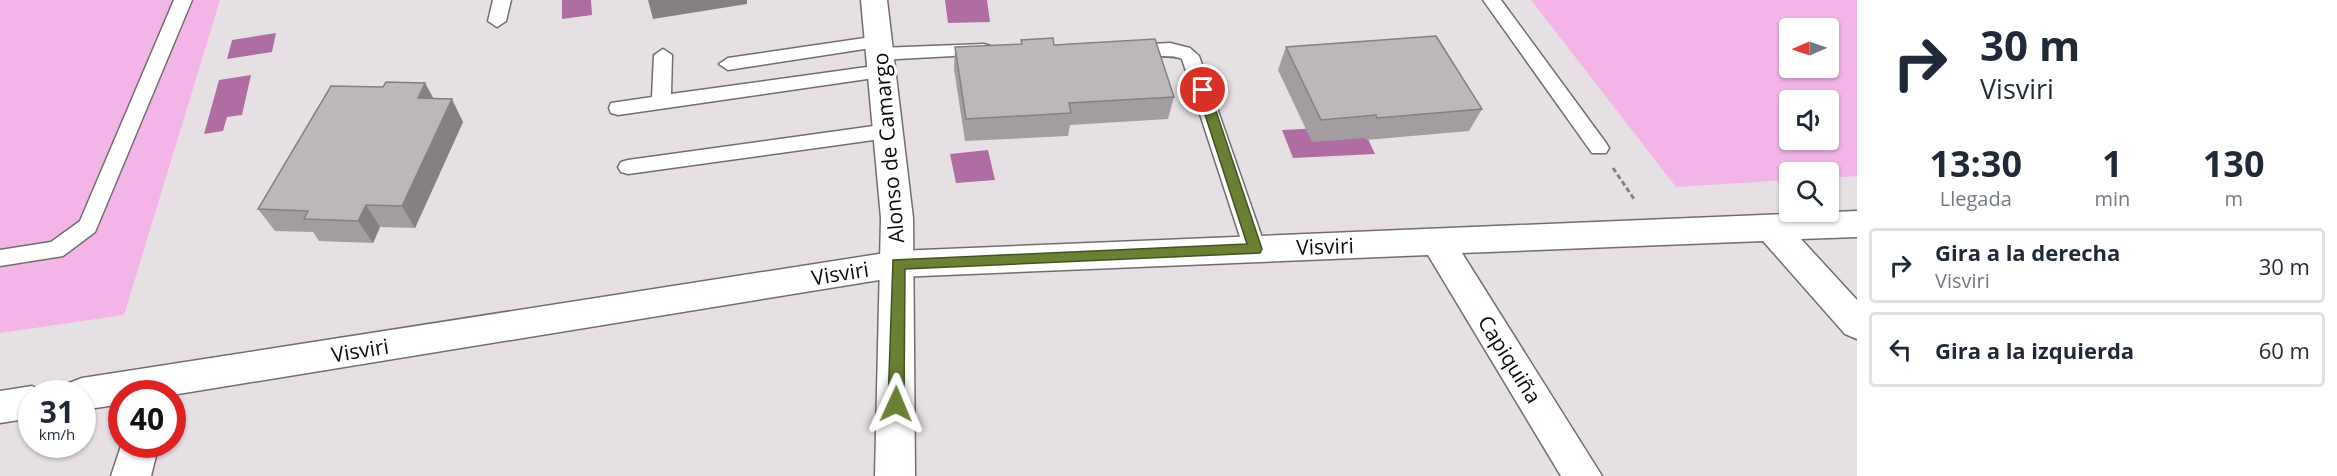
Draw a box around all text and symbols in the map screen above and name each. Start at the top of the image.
text: 30 m [1980,16,2080,73]
north arrow [1779,18,1839,78]
map controls [1779,18,1839,222]
icon: right [1881,24,1959,102]
street label: Alonso de Camargo [866,52,910,244]
pin [1177,64,1228,115]
text: Visviri [1980,70,2054,107]
icon: arrive [1186,73,1219,106]
button: sound [1779,90,1839,150]
text: 13:30 [1929,139,2022,188]
text: 1 [2102,139,2123,188]
text: 130 [2203,139,2265,188]
button: search [1779,162,1839,222]
text: Llegada [1940,185,2012,212]
text: min [2094,185,2130,212]
text: m [2224,185,2243,212]
street label: Visviri [1296,231,1354,261]
text: Gira a la derecha [1935,237,2120,267]
icon: right [1884,249,1917,282]
text: 30 m [2259,251,2310,281]
street label: Visviri [809,255,871,291]
text: Visviri [1935,267,1990,294]
street label: Capiquiña [1472,310,1548,408]
street label: Visviri [329,332,391,368]
icon: left [1884,333,1917,366]
text: Gira a la izquierda [1935,335,2134,365]
text: 60 m [2259,335,2310,365]
position arrow [864,372,928,436]
speed limit sign: 40 [108,380,186,458]
text: 31 [40,391,74,432]
text: km/h [39,424,75,444]

